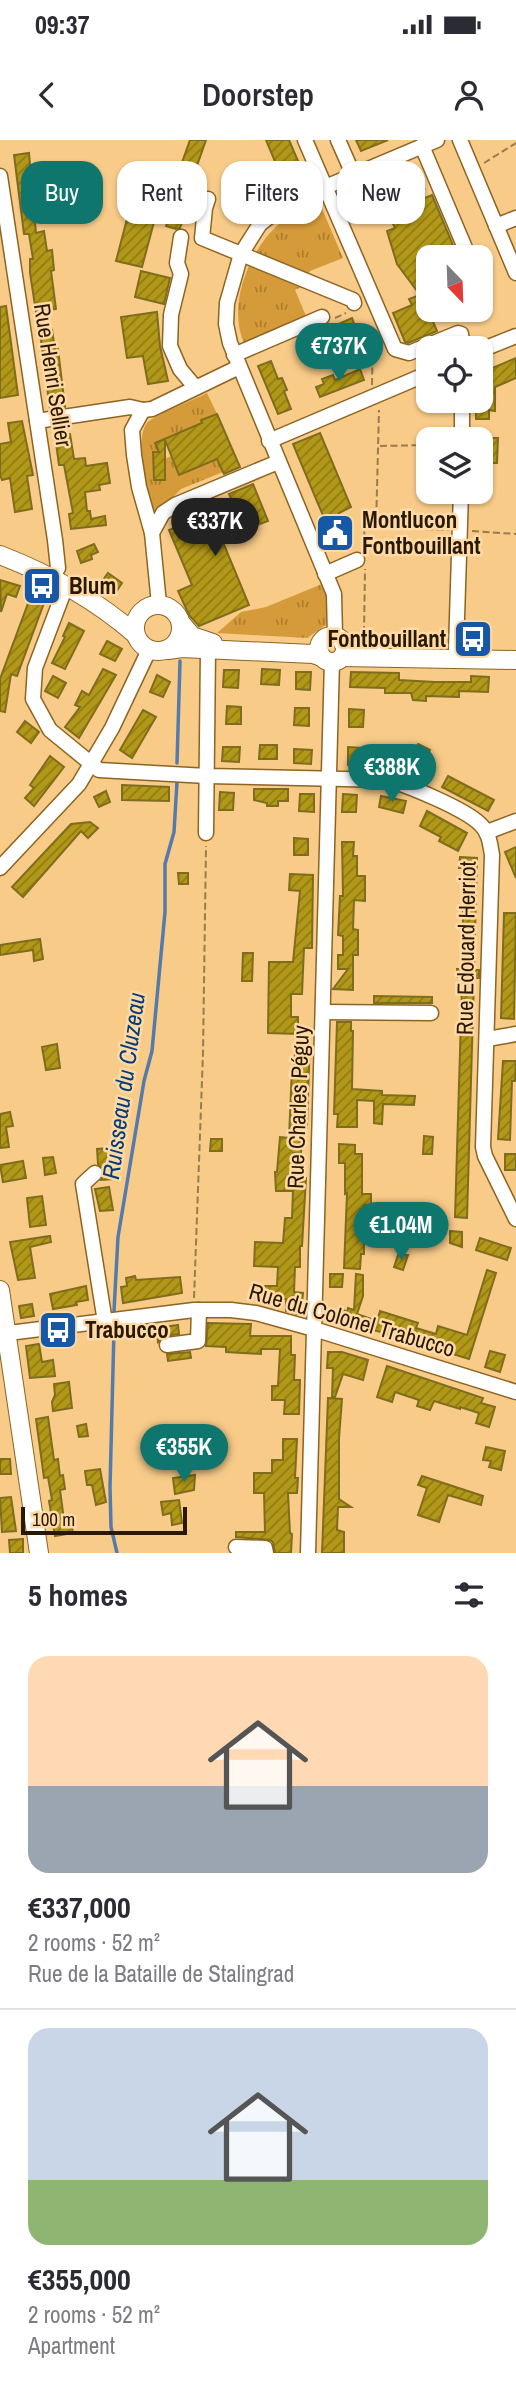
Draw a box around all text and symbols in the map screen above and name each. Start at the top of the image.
text: 09:37 [35,7,90,42]
text: Doorstep [202,73,314,116]
icon: back [28,76,66,114]
icon: person [450,76,488,114]
chip: Buy [21,161,103,224]
chip: Rent [117,161,207,224]
chip: Filters [221,161,323,224]
chip: New [337,161,425,224]
north arrow [416,245,494,322]
map controls [416,245,493,504]
street label: Rue Henri Sellier [27,301,80,449]
pin: €737K [290,324,388,383]
text: €737K [311,330,367,361]
button: locate [416,336,493,413]
button: layers [416,427,493,504]
pin: €337K [166,498,264,558]
place label: Montlucon Fontbouillant [362,504,481,561]
text: €337K [187,505,243,536]
public building icon: Montlucon Fontbouillant [314,512,356,554]
bus stop icon: Blum [21,565,63,607]
place label: Blum [69,570,116,601]
bus stop icon: Fontbouillant [452,618,494,660]
place label: Fontbouillant [327,623,446,654]
pin: €388K [343,744,441,804]
text: €388K [364,751,420,782]
street label: Rue Edouard Herriot [448,861,483,1035]
water label: Ruisseau du Cluzeau [94,990,152,1181]
street label: Rue Charles Péguy [279,1024,316,1189]
pin: €1.04M [344,1202,458,1262]
text: €1.04M [370,1209,432,1240]
street label: Rue du Colonel Trabucco [246,1275,459,1364]
bus stop icon: Trabucco [37,1309,79,1351]
place label: Trabucco [85,1314,169,1345]
pin: €355K [135,1424,233,1484]
text: €355K [156,1431,212,1462]
scale bar [21,1504,187,1536]
text: 100 m [32,1506,75,1532]
text: 5 homes [28,1575,128,1615]
icon: filters [450,1576,488,1614]
icon: home [195,1702,321,1828]
text: €337,000 [28,1887,131,1927]
text: 2 rooms · 52 m² [28,1927,160,1958]
text: Rue de la Bataille de Stalingrad [28,1958,294,1989]
icon: home [195,2074,321,2200]
text: €355,000 [28,2259,131,2299]
text: 2 rooms · 52 m² [28,2299,160,2330]
text: Apartment [28,2330,115,2361]

